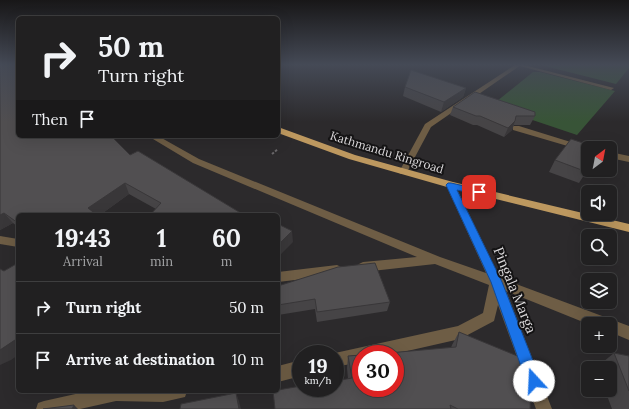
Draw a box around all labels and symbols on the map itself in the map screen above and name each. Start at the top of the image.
street label: Kathmandu Ringroad [328,128,446,176]
north arrow [581,141,617,177]
pin [462,175,496,209]
street label: Pingala Marga [489,244,541,336]
speed limit sign: 30 [352,345,404,397]
position arrow [513,360,555,402]

